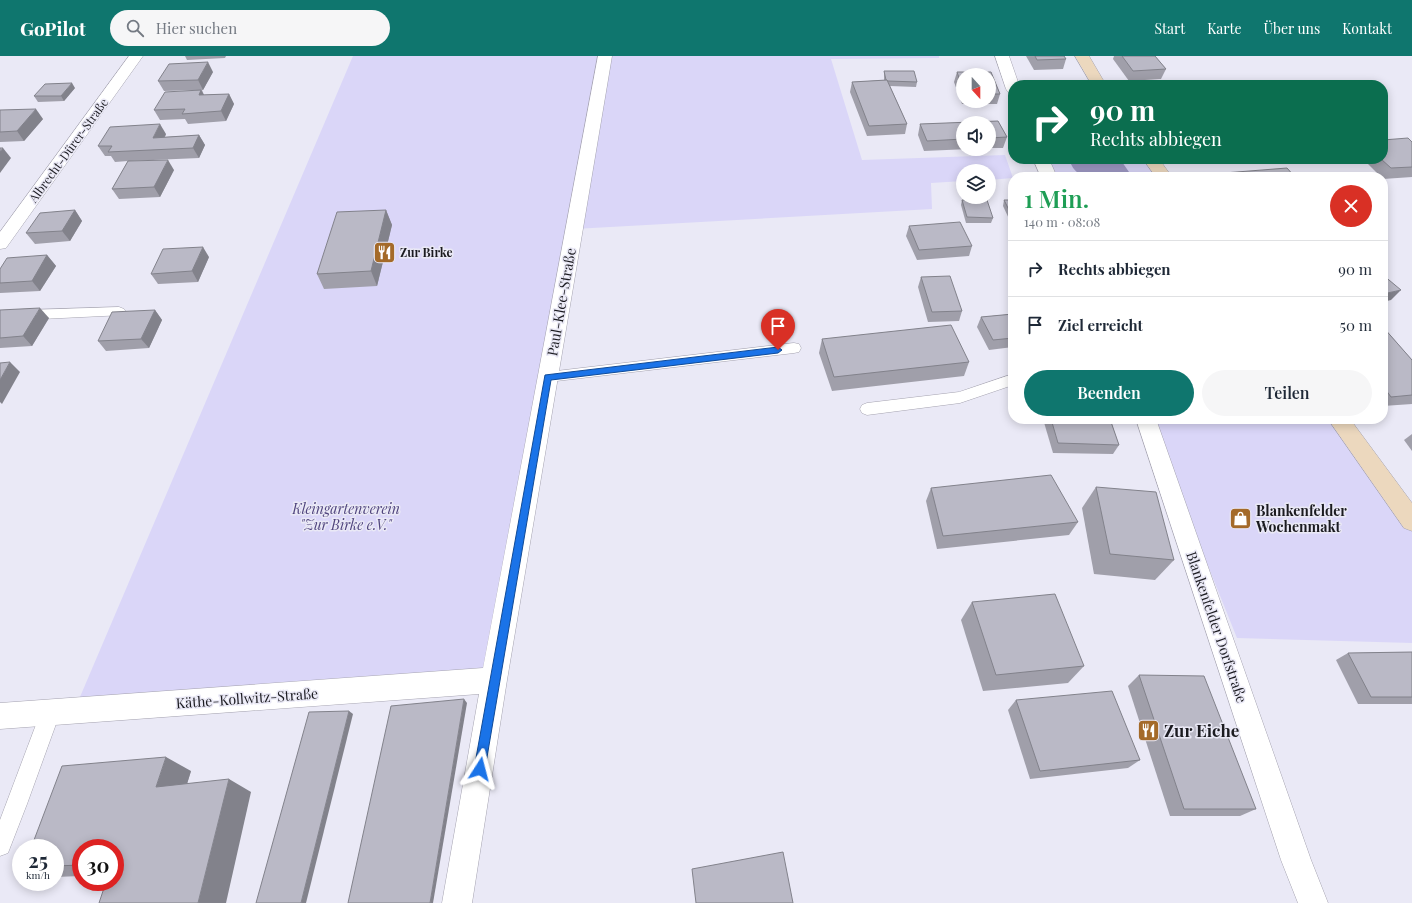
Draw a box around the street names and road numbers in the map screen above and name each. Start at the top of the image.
street label: Albrecht-Dürer-Straße [24,95,111,206]
street label: Paul-Klee-Straße [542,247,580,357]
street label: Blankenfelder Dorfstraße [1182,549,1252,705]
street label: Käthe-Kollwitz-Straße [175,684,319,712]

